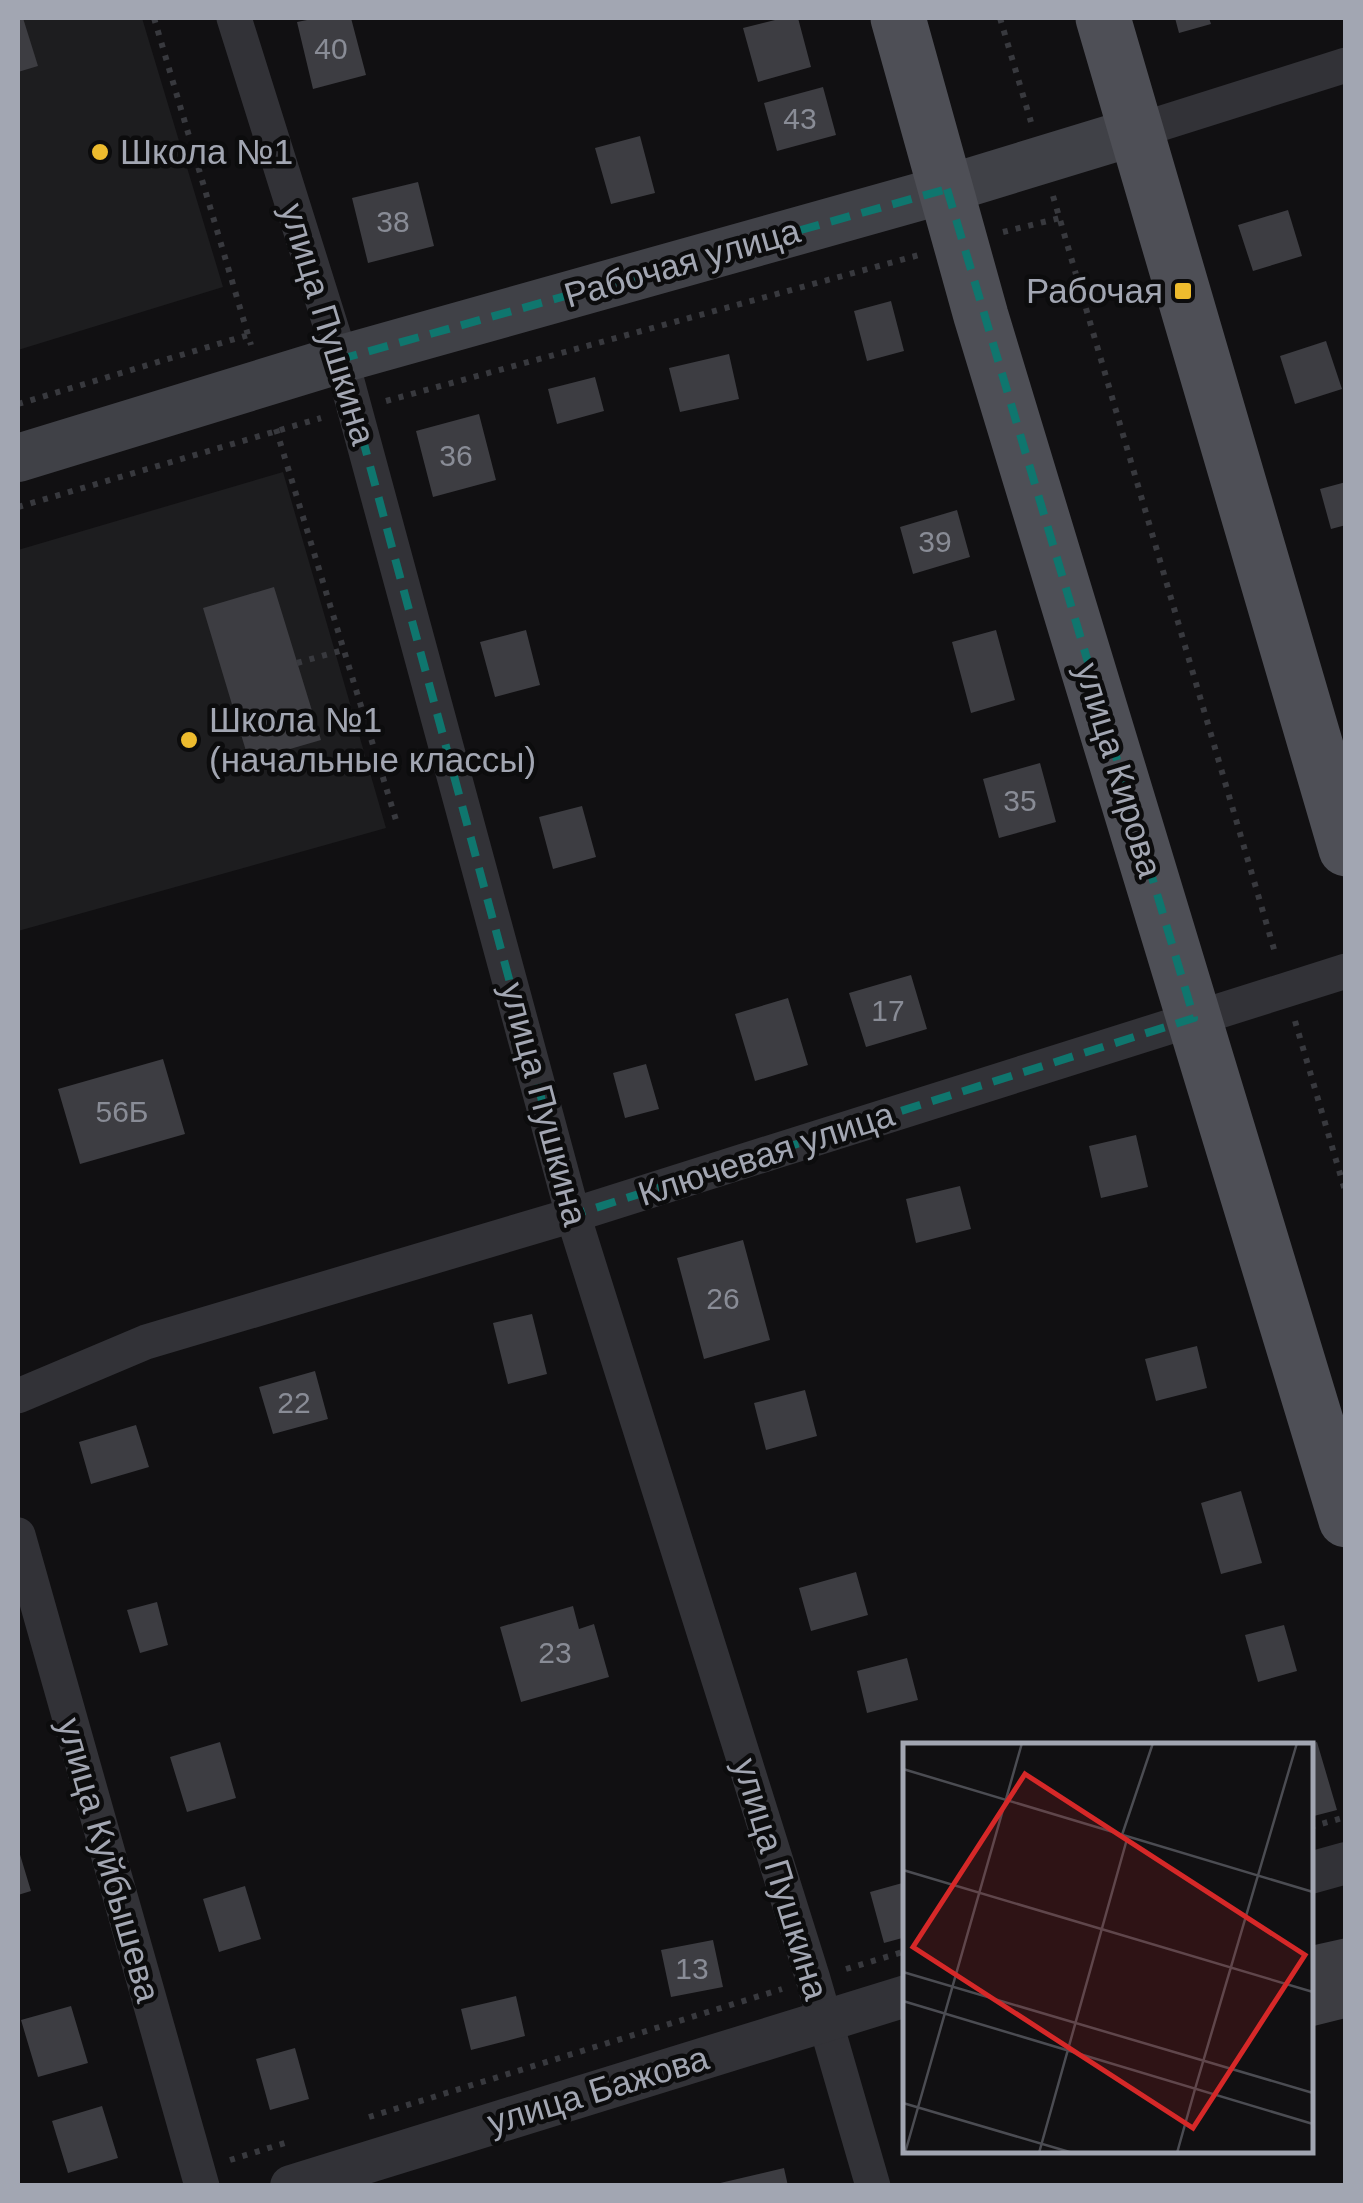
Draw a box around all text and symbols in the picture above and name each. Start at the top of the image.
house number: 40 [314,32,348,65]
house number: 43 [783,102,817,135]
place label: Школа №1 [120,132,293,171]
marker: Школа №1 [89,141,111,163]
street label: улица Пушкина [273,198,384,450]
house number: 38 [376,205,410,238]
street label: Рабочая улица [560,210,805,315]
place label: Рабочая [1026,271,1163,310]
marker: Рабочая [1172,280,1194,302]
house number: 36 [439,439,473,472]
house number: 39 [918,525,952,558]
street label: улица Кирова [1068,658,1171,882]
place label: Школа №1 (начальные классы) [209,700,536,779]
marker: Школа №1 (начальные классы) [178,729,200,751]
house number: 35 [1003,784,1037,817]
street label: улица Пушкина [493,978,596,1230]
house number: 17 [871,994,905,1027]
street label: Ключевая улица [633,1094,899,1213]
house number: 56Б [95,1095,149,1128]
house number: 26 [706,1282,740,1315]
house number: 22 [277,1386,311,1419]
house number: 23 [538,1636,572,1669]
street label: улица Куйбышева [50,1713,169,2007]
inset map [903,1743,1313,2153]
street label: улица Пушкина [726,1753,837,2005]
house number: 13 [675,1952,709,1985]
street label: улица Бажова [483,2037,714,2142]

